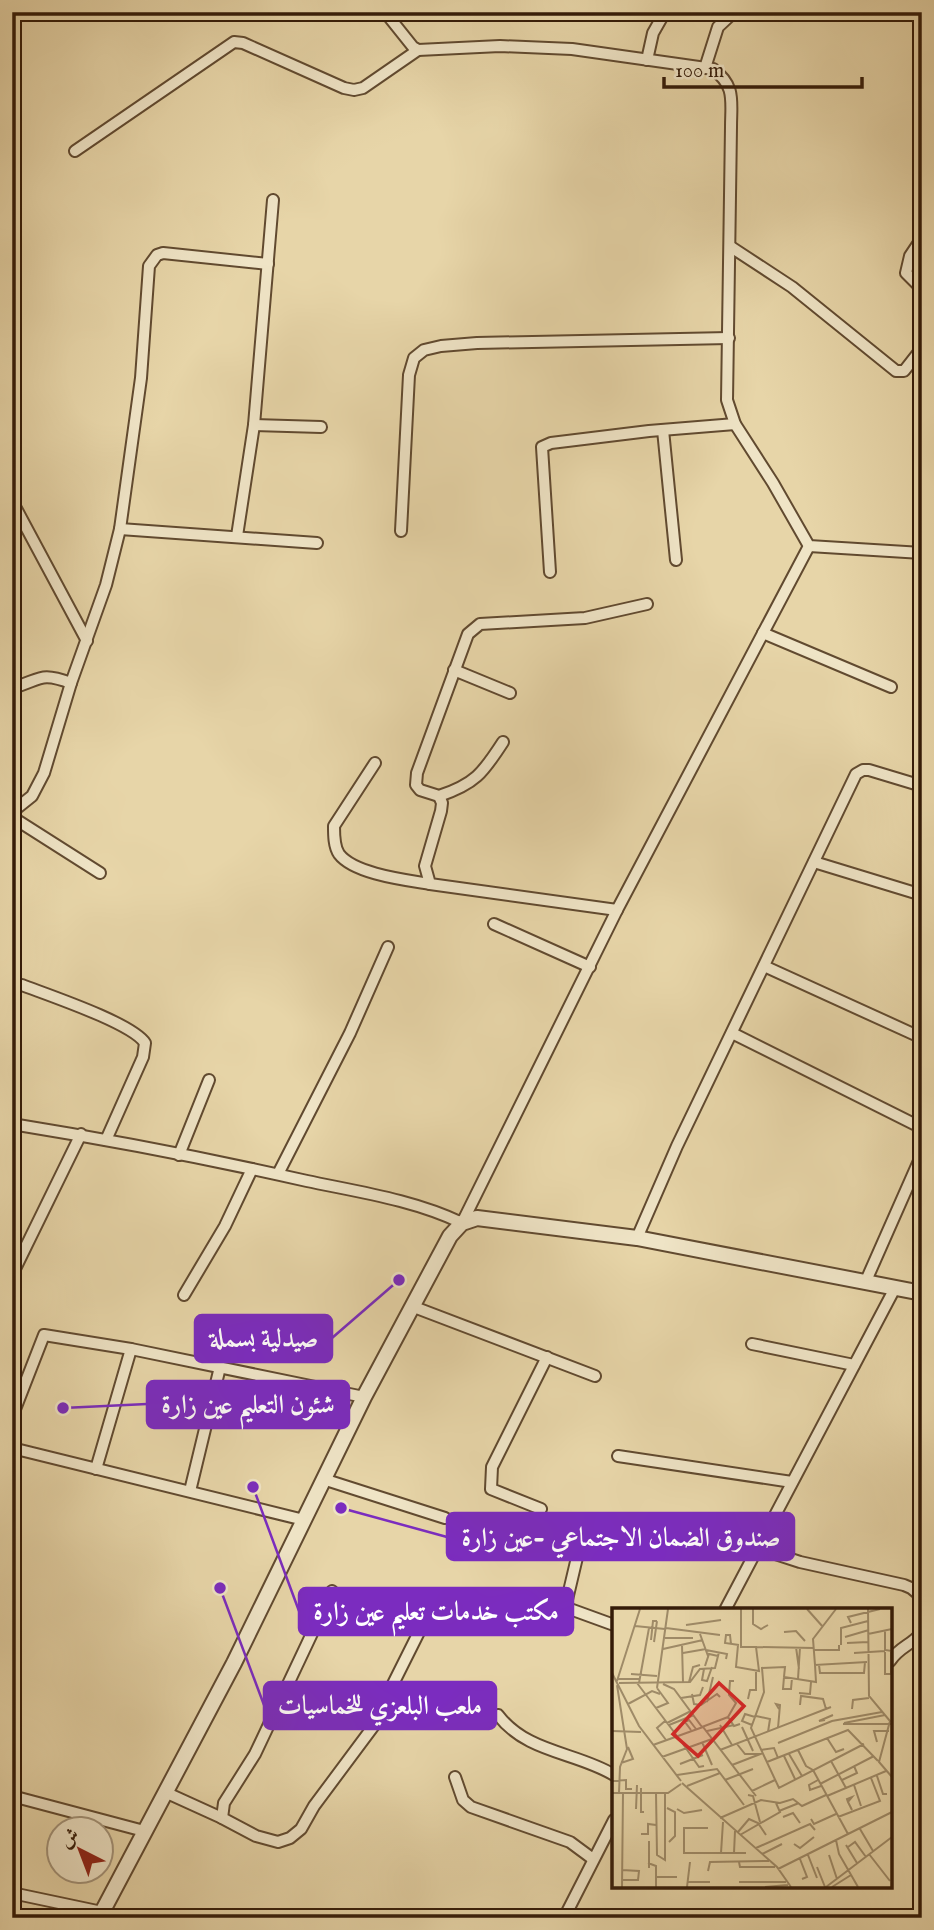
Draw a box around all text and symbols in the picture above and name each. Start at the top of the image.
scale bar [664,46,862,90]
text: 100 m [675,58,724,85]
callout: صيدلية بسملة [195,1315,332,1362]
text: صيدلية بسملة [207,1323,319,1356]
callout: شئون التعليم عين زارة [147,1381,349,1428]
text: شئون التعليم عين زارة [161,1389,335,1430]
callout: صندوق الضمان الاجتماعي -عين زارة [447,1513,794,1560]
text: صندوق الضمان الاجتماعي -عين زارة [461,1522,781,1559]
callout: مكتب خدمات تعليم عين زارة [299,1588,573,1635]
text: مكتب خدمات تعليم عين زارة [313,1596,559,1637]
inset map [612,1608,892,1888]
callout: ملعب البلعزي للخماسيات [264,1682,496,1729]
text: ملعب البلعزي للخماسيات [278,1690,482,1727]
north arrow [46,1814,116,1884]
text: ش [55,1824,85,1854]

